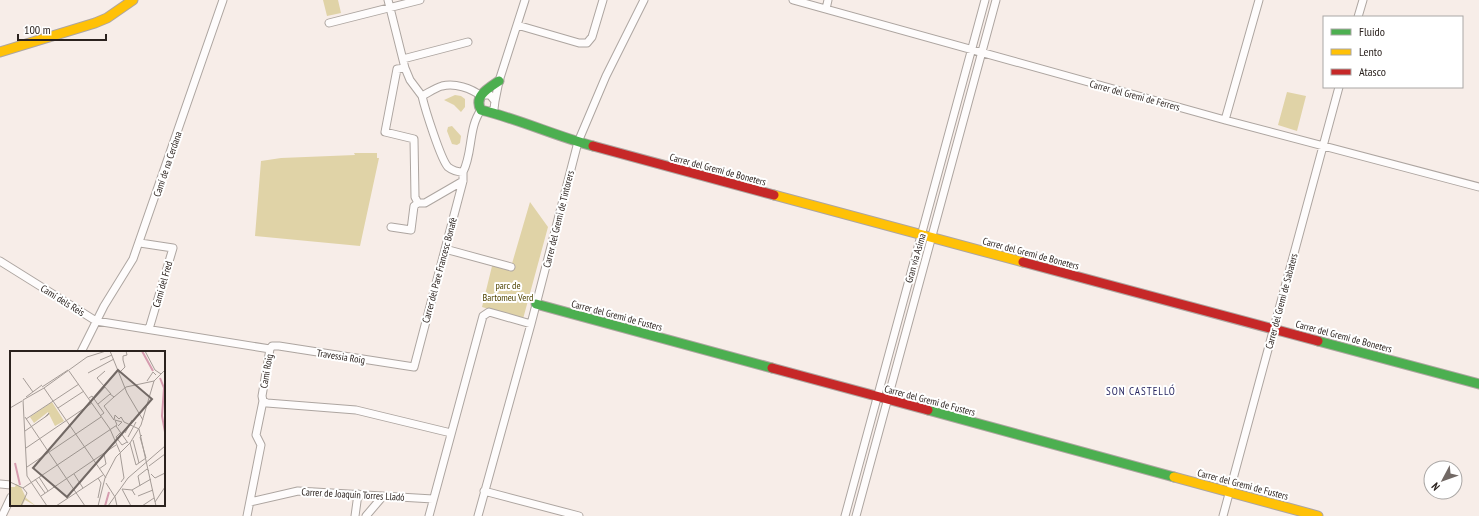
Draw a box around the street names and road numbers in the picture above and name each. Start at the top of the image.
street label: Carrer del Gremi de Ferrers [1088,77,1182,114]
street label: Camí de na Cerdana [150,130,185,199]
street label: Carrer del Gremi de Boneters [668,150,768,189]
street label: Carrer del Gremi de Tintorers [540,169,577,269]
street label: Carrer del Pare Francesc Bonafè [419,216,460,324]
street label: Gran via Asima [902,232,929,284]
street label: Carrer del Gremi de Boneters [981,234,1081,273]
street label: Carrer del Gremi de Sabaters [1262,251,1301,350]
street label: Camí del Fred [150,260,175,309]
street label: Camí dels Reis [38,282,88,319]
street label: Carrer del Gremi de Fusters [570,297,664,334]
street label: Carrer del Gremi de Boneters [1294,317,1394,356]
street label: Travessia Roig [316,346,366,367]
street label: Camí Roig [257,353,276,389]
street label: Carrer del Gremi de Fusters [883,382,977,419]
street label: Carrer del Gremi de Fusters [1196,466,1290,503]
street label: Carrer de Joaquín Torres Lladó [301,485,405,504]

